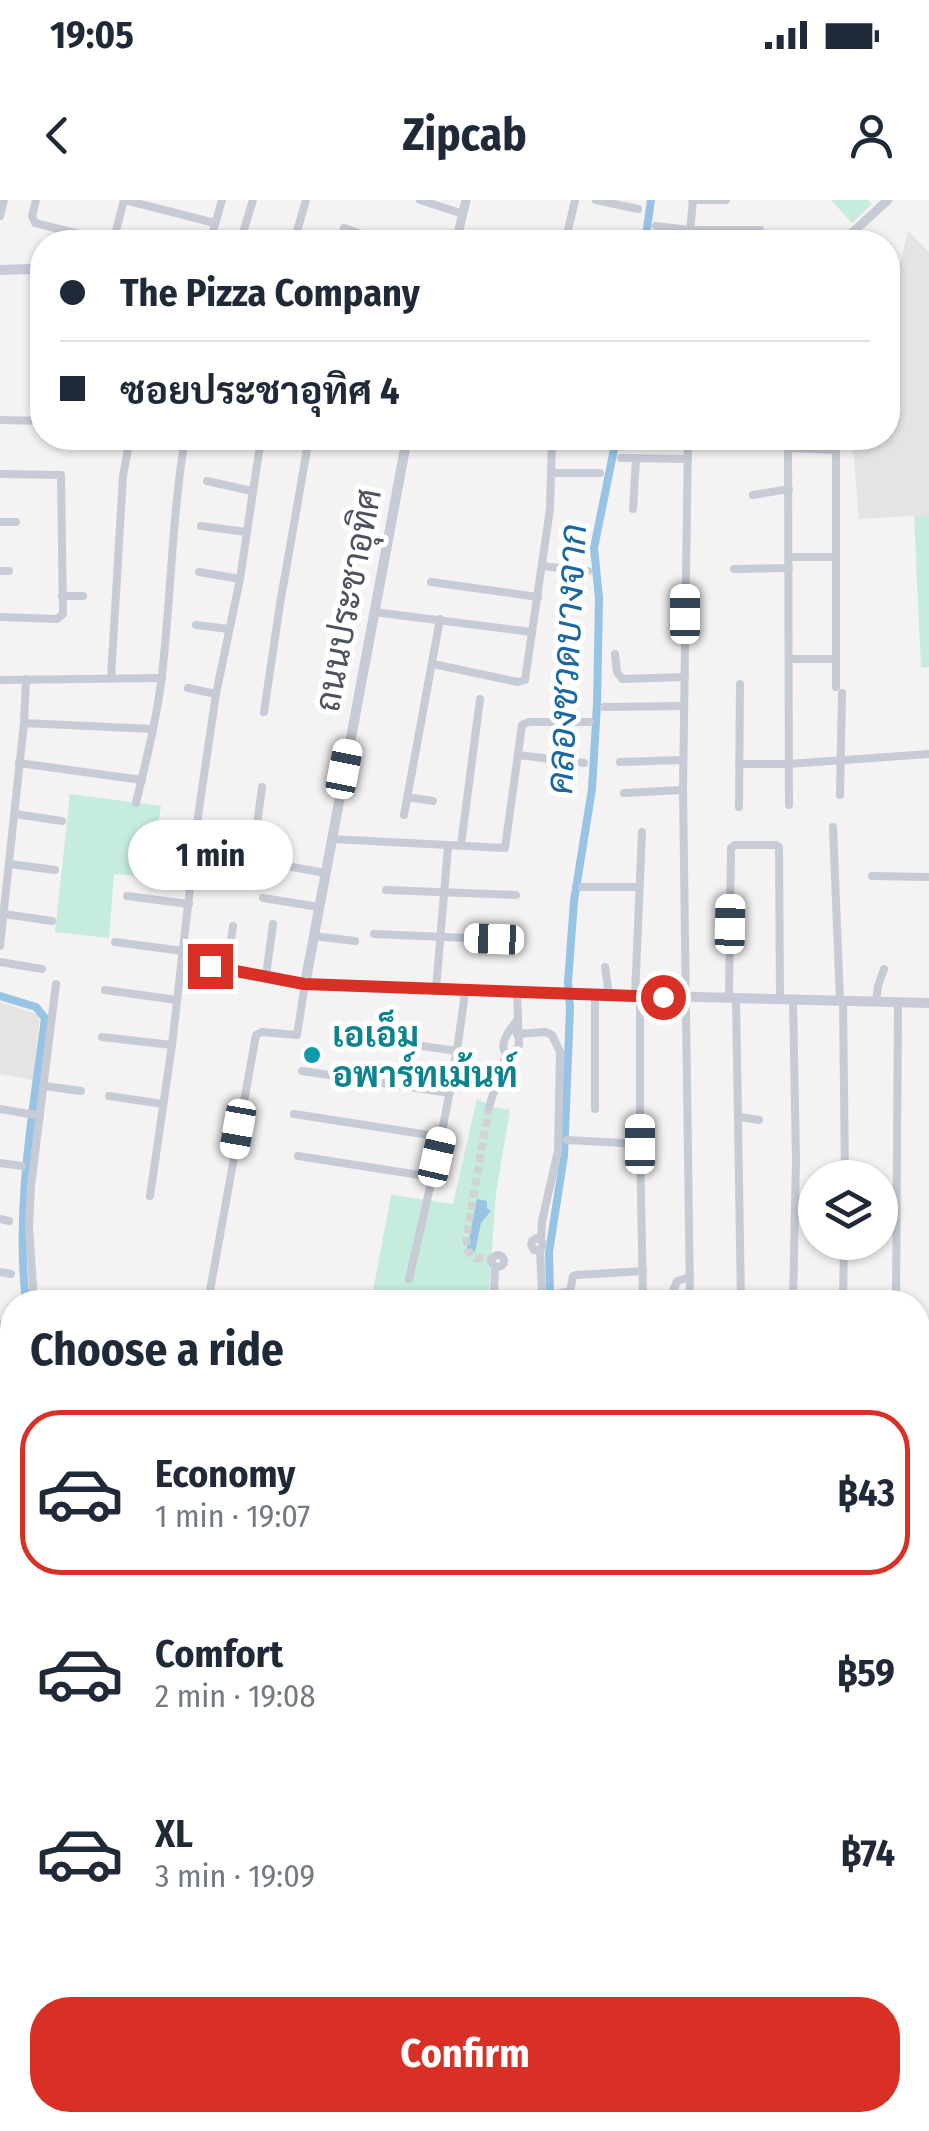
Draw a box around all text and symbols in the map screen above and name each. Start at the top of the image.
text: 19:05 [50,12,134,58]
icon: back [30,108,85,163]
text: Zipcab [402,108,527,162]
icon: person [844,108,899,163]
text: The Pizza Company [120,270,420,316]
text: ซอยประชาอุทิศ 4 [120,368,400,414]
street label: ถนนประชาอุทิศ [306,485,393,716]
water label: คลองชวดบางจาก [536,522,596,796]
car [670,584,700,644]
car [324,737,364,801]
callout: 1 min [128,821,292,891]
text: 1 min [176,836,245,874]
car [714,894,746,954]
car [463,923,525,955]
route end [188,944,233,989]
route start [641,975,686,1020]
place label: เอเอ็ม อพาร์ทเม้นท์ [332,1009,519,1096]
marker: เอเอ็ม อพาร์ทเม้นท์ [301,1044,323,1066]
car [218,1097,258,1161]
car [625,1114,655,1174]
car [416,1124,458,1190]
map controls [798,1160,898,1260]
button: layers [798,1160,898,1260]
text: Choose a ride [30,1323,284,1377]
icon: car [35,1448,125,1538]
text: Economy [155,1451,295,1497]
text: ฿43 [838,1470,895,1516]
text: 1 min · 19:07 [155,1497,310,1535]
icon: car [35,1628,125,1718]
text: Comfort [155,1631,283,1677]
text: ฿59 [837,1650,895,1696]
text: 2 min · 19:08 [155,1677,315,1715]
icon: car [35,1808,125,1898]
text: XL [155,1811,193,1857]
text: ฿74 [841,1830,895,1876]
text: 3 min · 19:09 [155,1857,315,1895]
button: Confirm [30,1997,900,2112]

